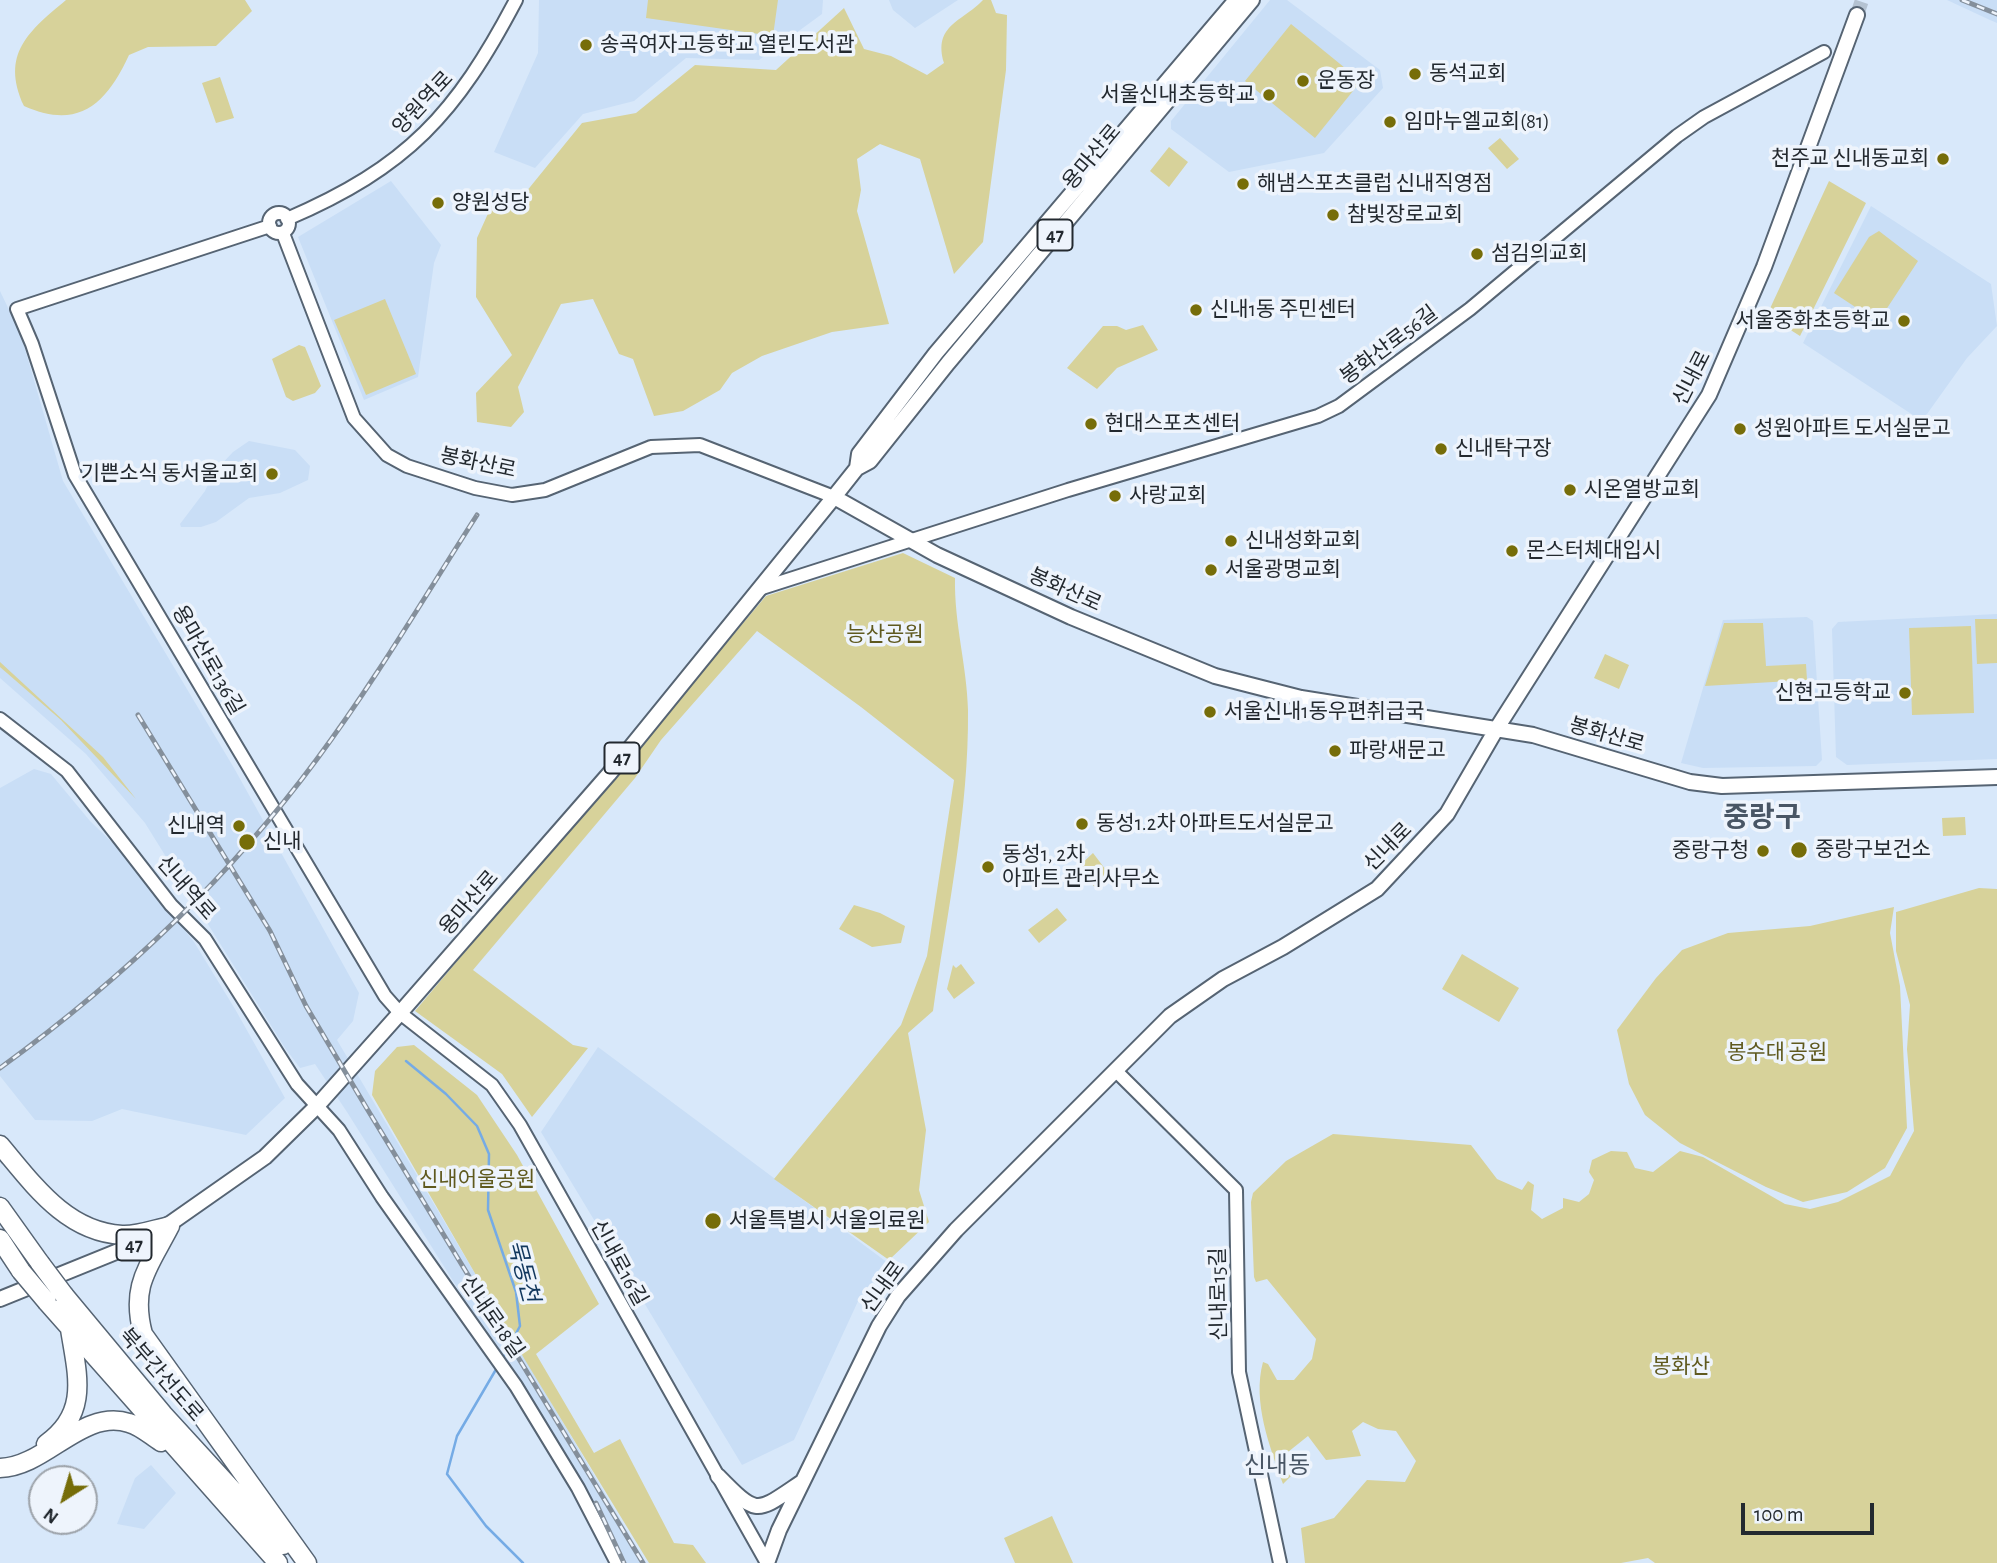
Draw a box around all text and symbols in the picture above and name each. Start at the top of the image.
place label: 송곡여자고등학교 열린도서관 [600,32,855,58]
marker: 송곡여자고등학교 열린도서관 [578,37,594,53]
place label: 동석교회 [1429,61,1506,87]
street label: 양원역로 [387,66,459,140]
marker: 동석교회 [1407,66,1423,82]
place label: 운동장 [1317,68,1375,94]
marker: 운동장 [1295,73,1311,89]
place label: 서울신내초등학교 [1100,82,1255,108]
marker: 서울신내초등학교 [1261,87,1277,103]
place label: 임마누엘교회(81) [1404,109,1550,135]
marker: 임마누엘교회(81) [1382,114,1398,130]
street label: 용마산로 [1058,119,1126,195]
place label: 천주교 신내동교회 [1771,146,1929,172]
marker: 천주교 신내동교회 [1935,151,1951,167]
place label: 해냄스포츠클럽 신내직영점 [1257,171,1492,197]
marker: 해냄스포츠클럽 신내직영점 [1235,176,1251,192]
place label: 양원성당 [452,190,529,216]
marker: 양원성당 [430,195,446,211]
place label: 참빛장로교회 [1347,202,1463,228]
marker: 참빛장로교회 [1325,207,1341,223]
road number: 47 [1038,219,1072,250]
place label: 섬김의교회 [1491,241,1588,267]
marker: 섬김의교회 [1469,246,1485,262]
place label: 신내1동 주민센터 [1210,297,1356,323]
street label: 봉화산로56길 [1335,300,1443,390]
marker: 신내1동 주민센터 [1188,302,1204,318]
place label: 서울중화초등학교 [1735,308,1890,334]
marker: 서울중화초등학교 [1896,313,1912,329]
street label: 신내로 [1668,346,1716,410]
place label: 현대스포츠센터 [1105,411,1240,437]
marker: 현대스포츠센터 [1083,416,1099,432]
place label: 성원아파트 도서실문고 [1754,416,1951,442]
marker: 성원아파트 도서실문고 [1732,421,1748,437]
place label: 신내탁구장 [1455,436,1552,462]
marker: 신내탁구장 [1433,441,1449,457]
street label: 봉화산로 [438,443,518,483]
place label: 기쁜소식 동서울교회 [81,461,258,487]
marker: 기쁜소식 동서울교회 [264,466,280,482]
place label: 시온열방교회 [1584,477,1700,503]
marker: 시온열방교회 [1562,482,1578,498]
place label: 사랑교회 [1129,483,1206,509]
marker: 사랑교회 [1107,488,1123,504]
place label: 신내성화교회 [1245,528,1361,554]
marker: 신내성화교회 [1223,533,1239,549]
place label: 몬스터체대입시 [1526,538,1661,564]
marker: 몬스터체대입시 [1504,543,1520,559]
place label: 서울광명교회 [1225,557,1341,583]
marker: 서울광명교회 [1203,562,1219,578]
street label: 봉화산로 [1025,563,1105,617]
street label: 용마산로136길 [167,601,249,719]
park label: 능산공원 [846,622,924,648]
place label: 신현고등학교 [1775,680,1891,706]
marker: 신현고등학교 [1897,685,1913,701]
place label: 서울신내1동우편취급국 [1224,699,1424,725]
marker: 서울신내1동우편취급국 [1202,704,1218,720]
street label: 봉화산로 [1566,712,1648,758]
place label: 파랑새문고 [1349,738,1446,764]
road number: 47 [604,743,640,774]
marker: 파랑새문고 [1327,743,1343,759]
district label: 중랑구 [1723,801,1801,835]
place label: 동성1.2차 아파트도서실문고 [1096,811,1334,837]
place label: 신내역 [167,813,225,839]
marker: 동성1.2차 아파트도서실문고 [1074,816,1090,832]
marker: 신내역 [231,818,247,834]
street label: 신내로 [1359,818,1417,876]
place label: 신내 [263,829,302,855]
marker: 신내 [237,832,257,852]
place label: 중랑구보건소 [1815,837,1931,863]
place label: 중랑구청 [1672,838,1749,864]
marker: 중랑구보건소 [1789,840,1809,860]
place label: 동성1, 2차 아파트 관리사무소 [1002,842,1160,892]
marker: 중랑구청 [1755,843,1771,859]
street label: 신내역로 [151,851,221,925]
marker: 동성1, 2차 아파트 관리사무소 [980,859,996,875]
street label: 용마산로 [434,866,504,940]
park label: 봉수대 공원 [1727,1040,1827,1066]
park label: 신내어울공원 [419,1167,535,1193]
place label: 서울특별시 서울의료원 [729,1208,926,1234]
marker: 서울특별시 서울의료원 [703,1211,723,1231]
street label: 신내로16길 [585,1216,653,1310]
road number: 47 [116,1230,152,1260]
water label: 묵동천 [501,1237,545,1305]
street label: 신내로15길 [1206,1247,1232,1341]
street label: 신내로 [856,1256,910,1318]
street label: 신내로18길 [455,1271,529,1363]
street label: 북부간선도로 [113,1323,209,1427]
park label: 봉화산 [1652,1354,1710,1380]
district label: 신내동 [1244,1452,1310,1480]
north arrow [28,1465,98,1535]
scale bar [1745,1490,1878,1534]
text: N [40,1504,62,1527]
text: 100 m [1754,1504,1804,1525]

